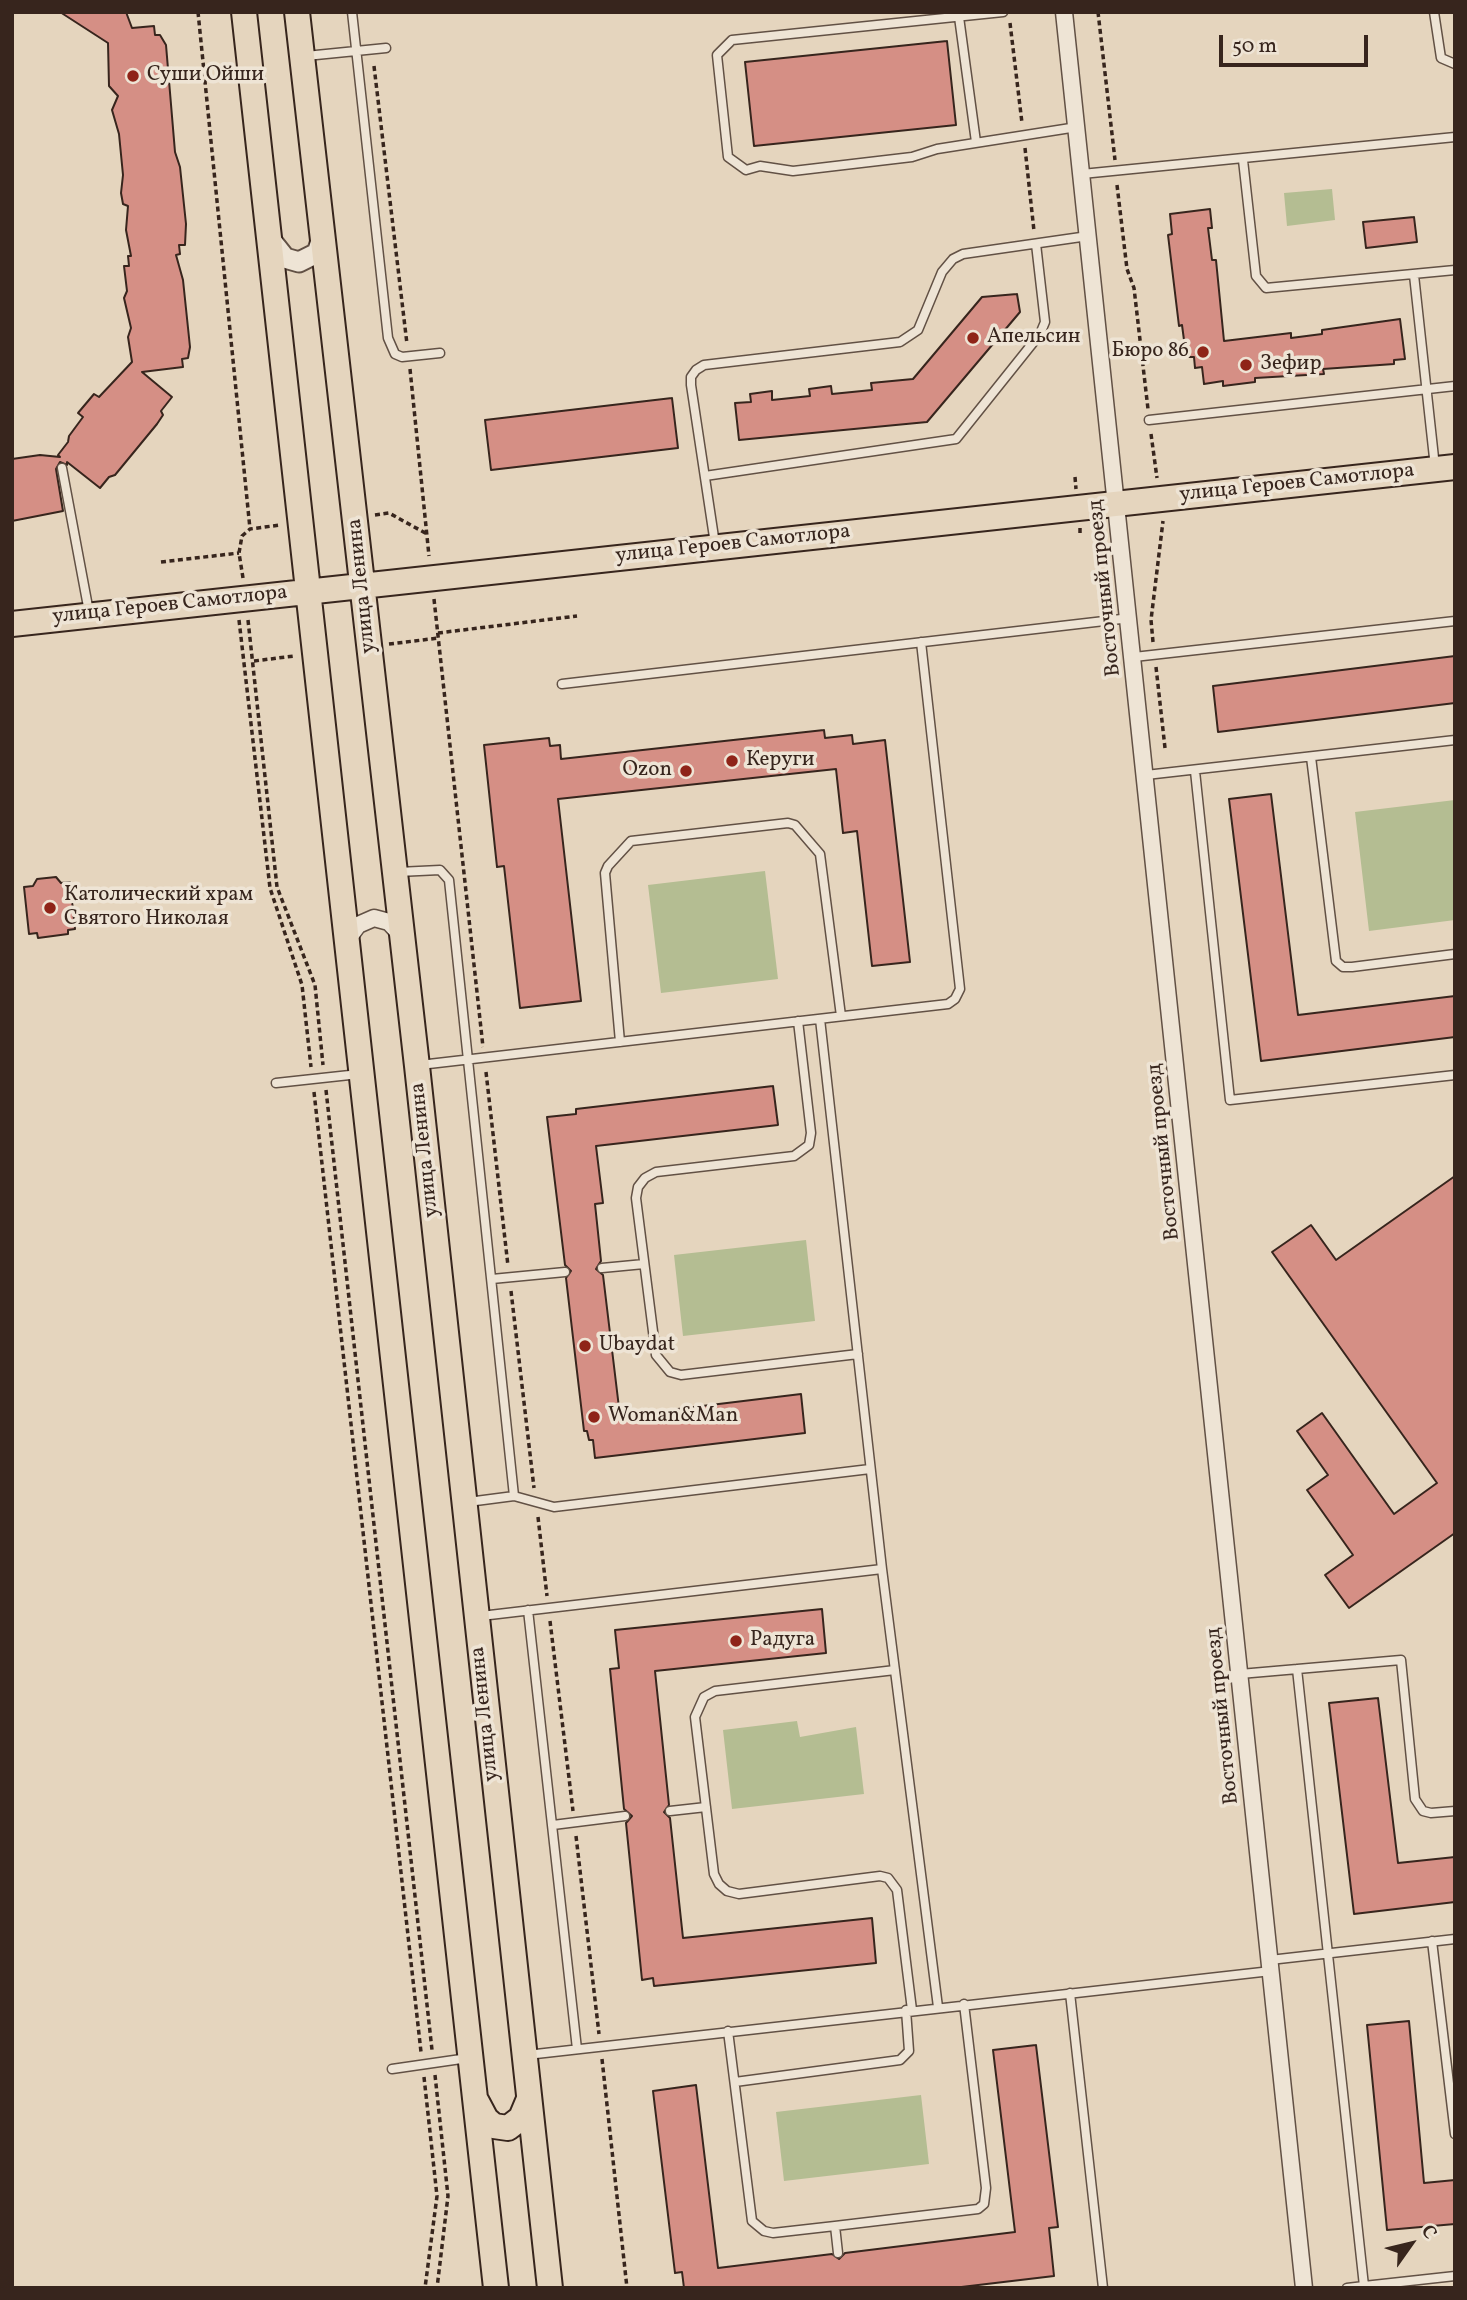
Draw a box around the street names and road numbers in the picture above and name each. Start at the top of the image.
street label: улица Героев Самотлора [1178,459,1416,509]
street label: Восточный проезд [1084,498,1128,678]
street label: улица Ленина [343,517,383,655]
street label: улица Героев Самотлора [614,520,852,570]
street label: улица Героев Самотлора [51,581,289,631]
street label: Восточный проезд [1143,1062,1187,1242]
street label: улица Ленина [406,1081,446,1219]
street label: Восточный проезд [1202,1626,1246,1806]
street label: улица Ленина [466,1645,506,1783]

